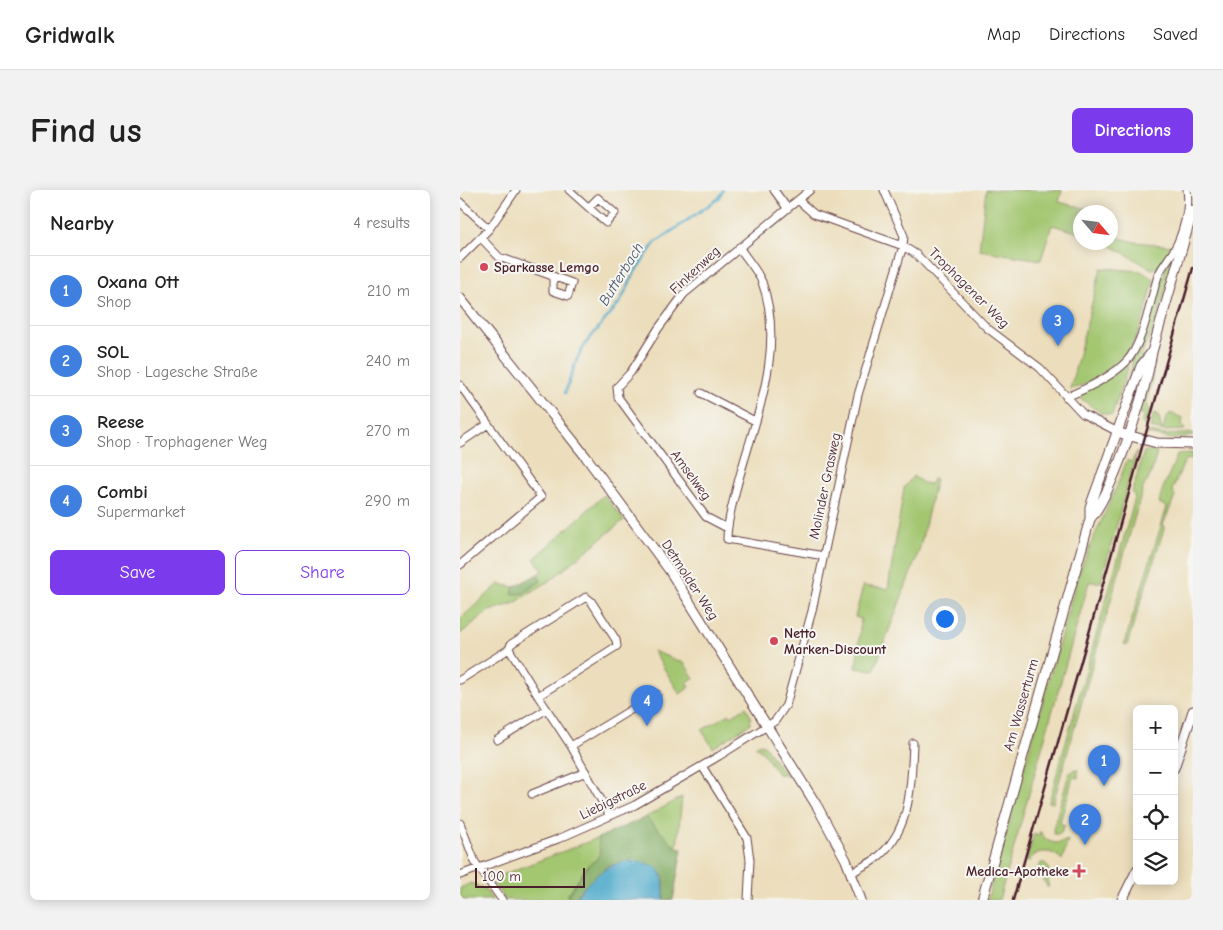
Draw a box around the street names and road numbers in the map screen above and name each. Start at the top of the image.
street label: Finkenweg [666,242,724,298]
street label: Trophagener Weg [925,244,1013,332]
street label: Molinder Grasweg [805,431,845,541]
street label: Amselweg [667,446,715,504]
street label: Detmolder Weg [658,537,722,623]
street label: Am Wasserturm [1000,657,1042,753]
street label: Liebigstraße [577,777,649,823]

